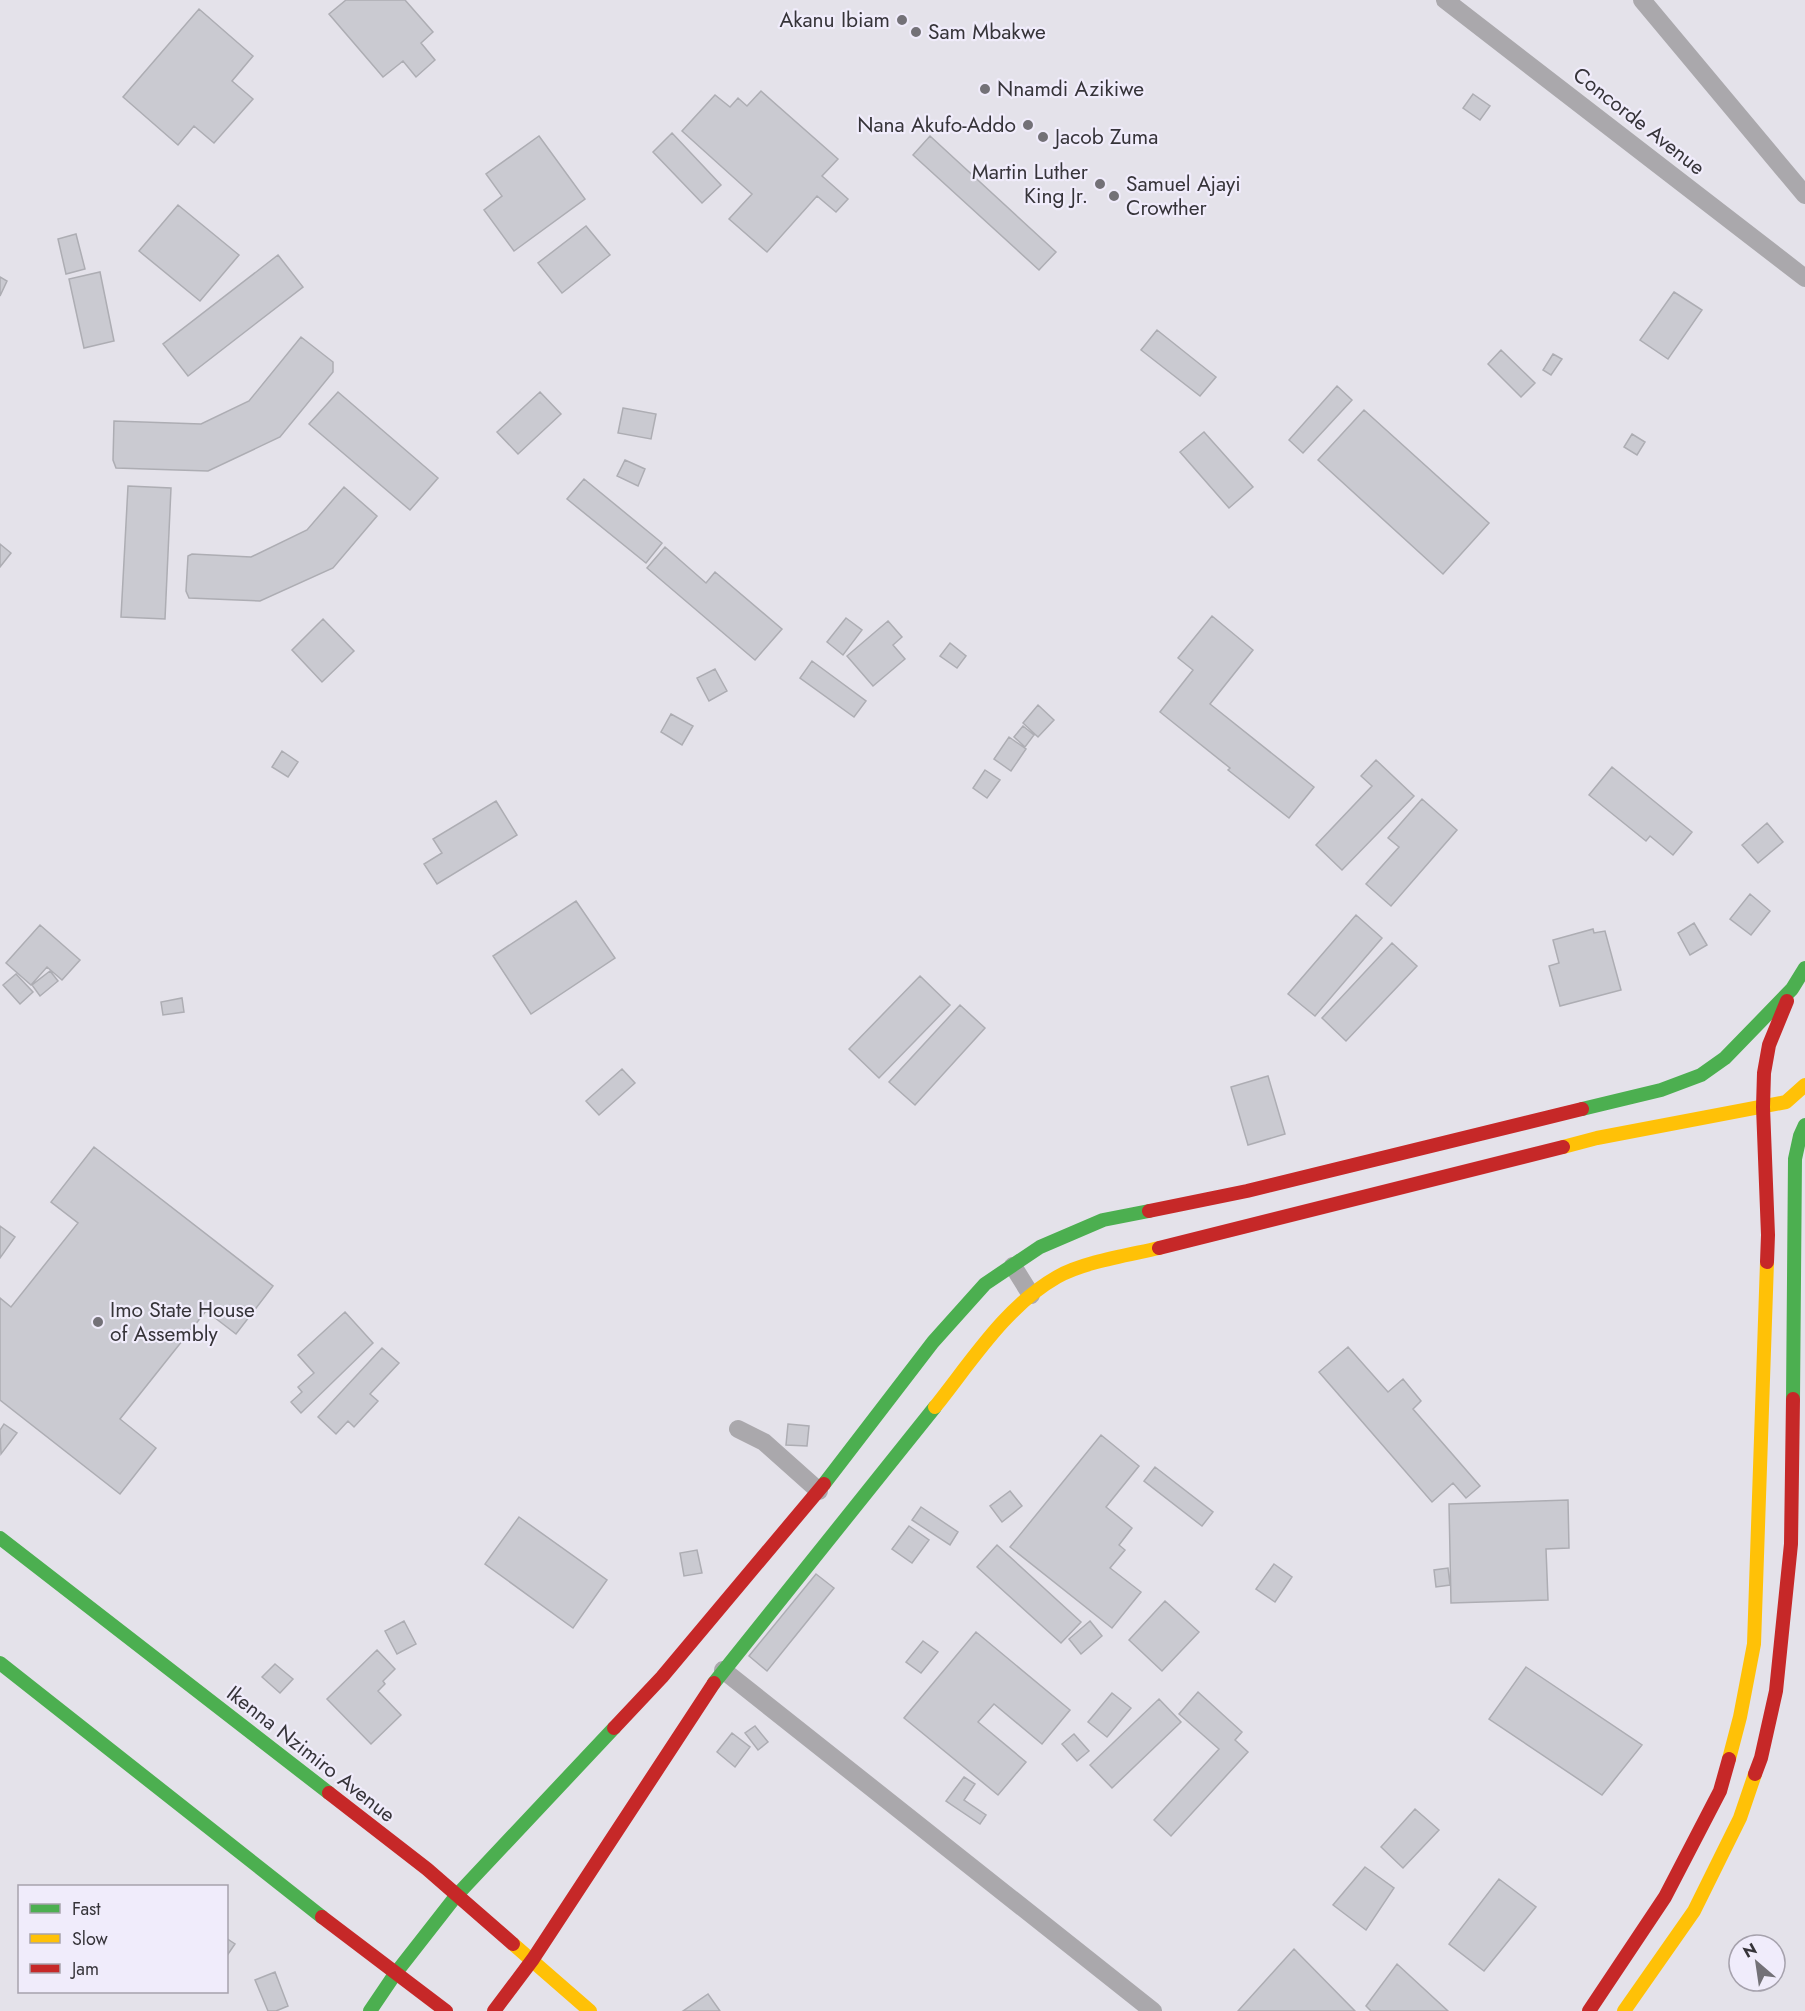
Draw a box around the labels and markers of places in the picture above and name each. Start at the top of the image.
place label: Akanu Ibiam [779,5,890,35]
marker: Akanu Ibiam [895,13,909,27]
place label: Sam Mbakwe [928,17,1046,47]
marker: Sam Mbakwe [909,25,923,39]
place label: Nnamdi Azikiwe [997,74,1144,104]
marker: Nnamdi Azikiwe [978,82,992,96]
place label: Nana Akufo-Addo [857,110,1016,140]
marker: Nana Akufo-Addo [1021,118,1035,132]
place label: Jacob Zuma [1052,122,1158,152]
marker: Jacob Zuma [1036,130,1050,144]
place label: Martin Luther King Jr. [972,157,1089,211]
place label: Samuel Ajayi Crowther [1126,169,1241,223]
marker: Martin Luther King Jr. [1093,177,1107,191]
marker: Samuel Ajayi Crowther [1107,189,1121,203]
place label: Imo State House of Assembly [110,1295,255,1349]
marker: Imo State House of Assembly [91,1315,105,1329]

